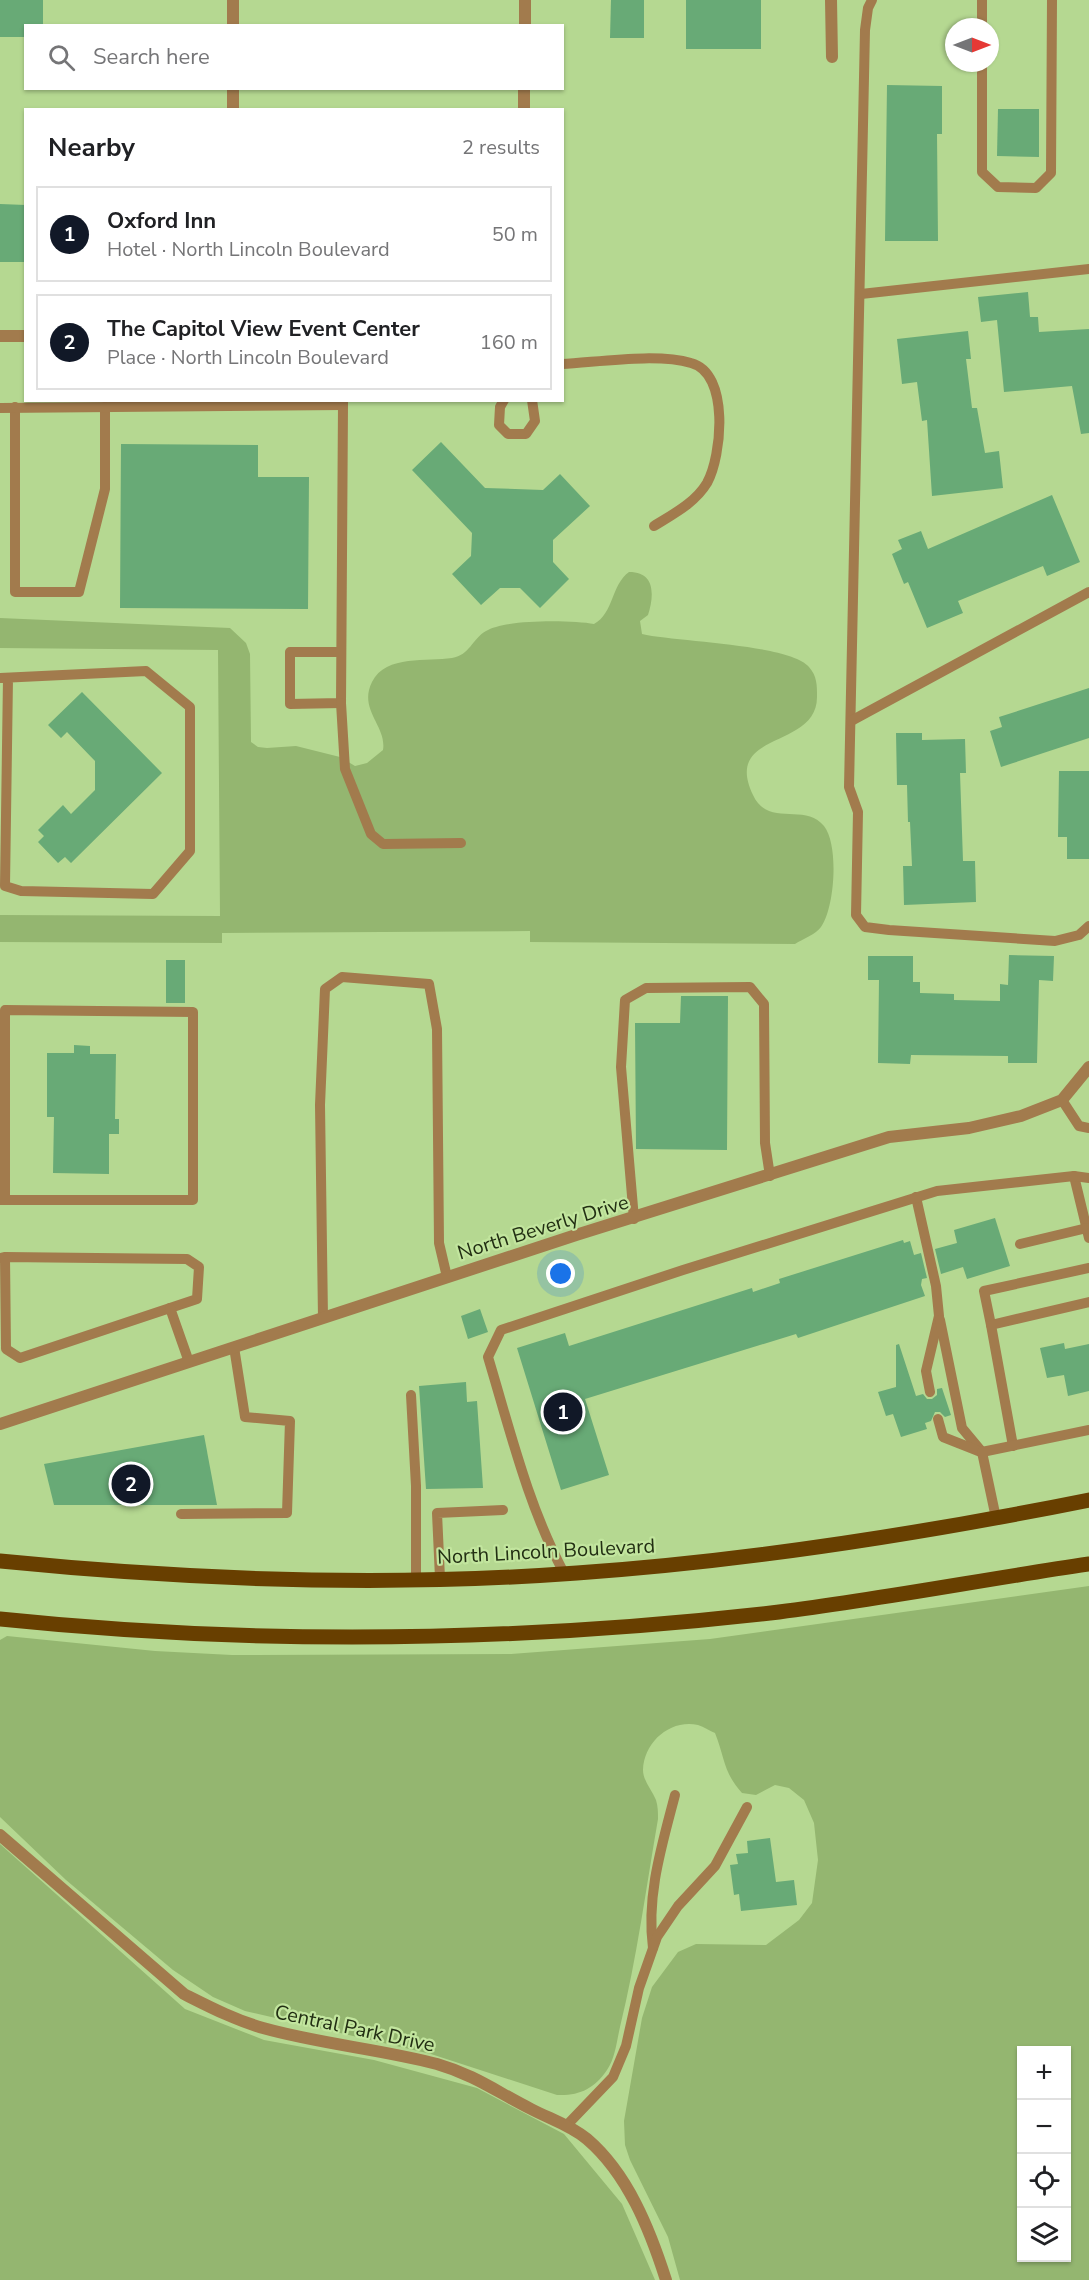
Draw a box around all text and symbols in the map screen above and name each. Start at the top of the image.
north arrow [945,18,999,72]
search box [24,24,564,90]
icon: search [45,41,78,74]
text: Search here [93,42,210,72]
text: Nearby [48,130,135,165]
text: 2 results [462,134,540,161]
text: Oxford Inn [107,206,216,236]
text: 1 [64,221,76,248]
text: 50 m [492,221,538,248]
text: Hotel · North Lincoln Boulevard [107,236,390,263]
text: The Capitol View Event Center [107,314,420,344]
text: 2 [64,329,76,356]
text: 160 m [480,329,538,356]
text: Place · North Lincoln Boulevard [107,344,389,371]
street label: North Beverly Drive [454,1189,632,1266]
your location [546,1259,575,1288]
pin: 1 [544,1390,582,1434]
pin: 2 [112,1462,150,1506]
street label: North Lincoln Boulevard [436,1532,656,1571]
street label: Central Park Drive [272,1998,437,2059]
map controls [1017,2046,1071,2262]
button: + [1017,2046,1071,2100]
button: − [1017,2100,1071,2154]
button: locate [1017,2154,1071,2208]
button: layers [1017,2208,1071,2262]

